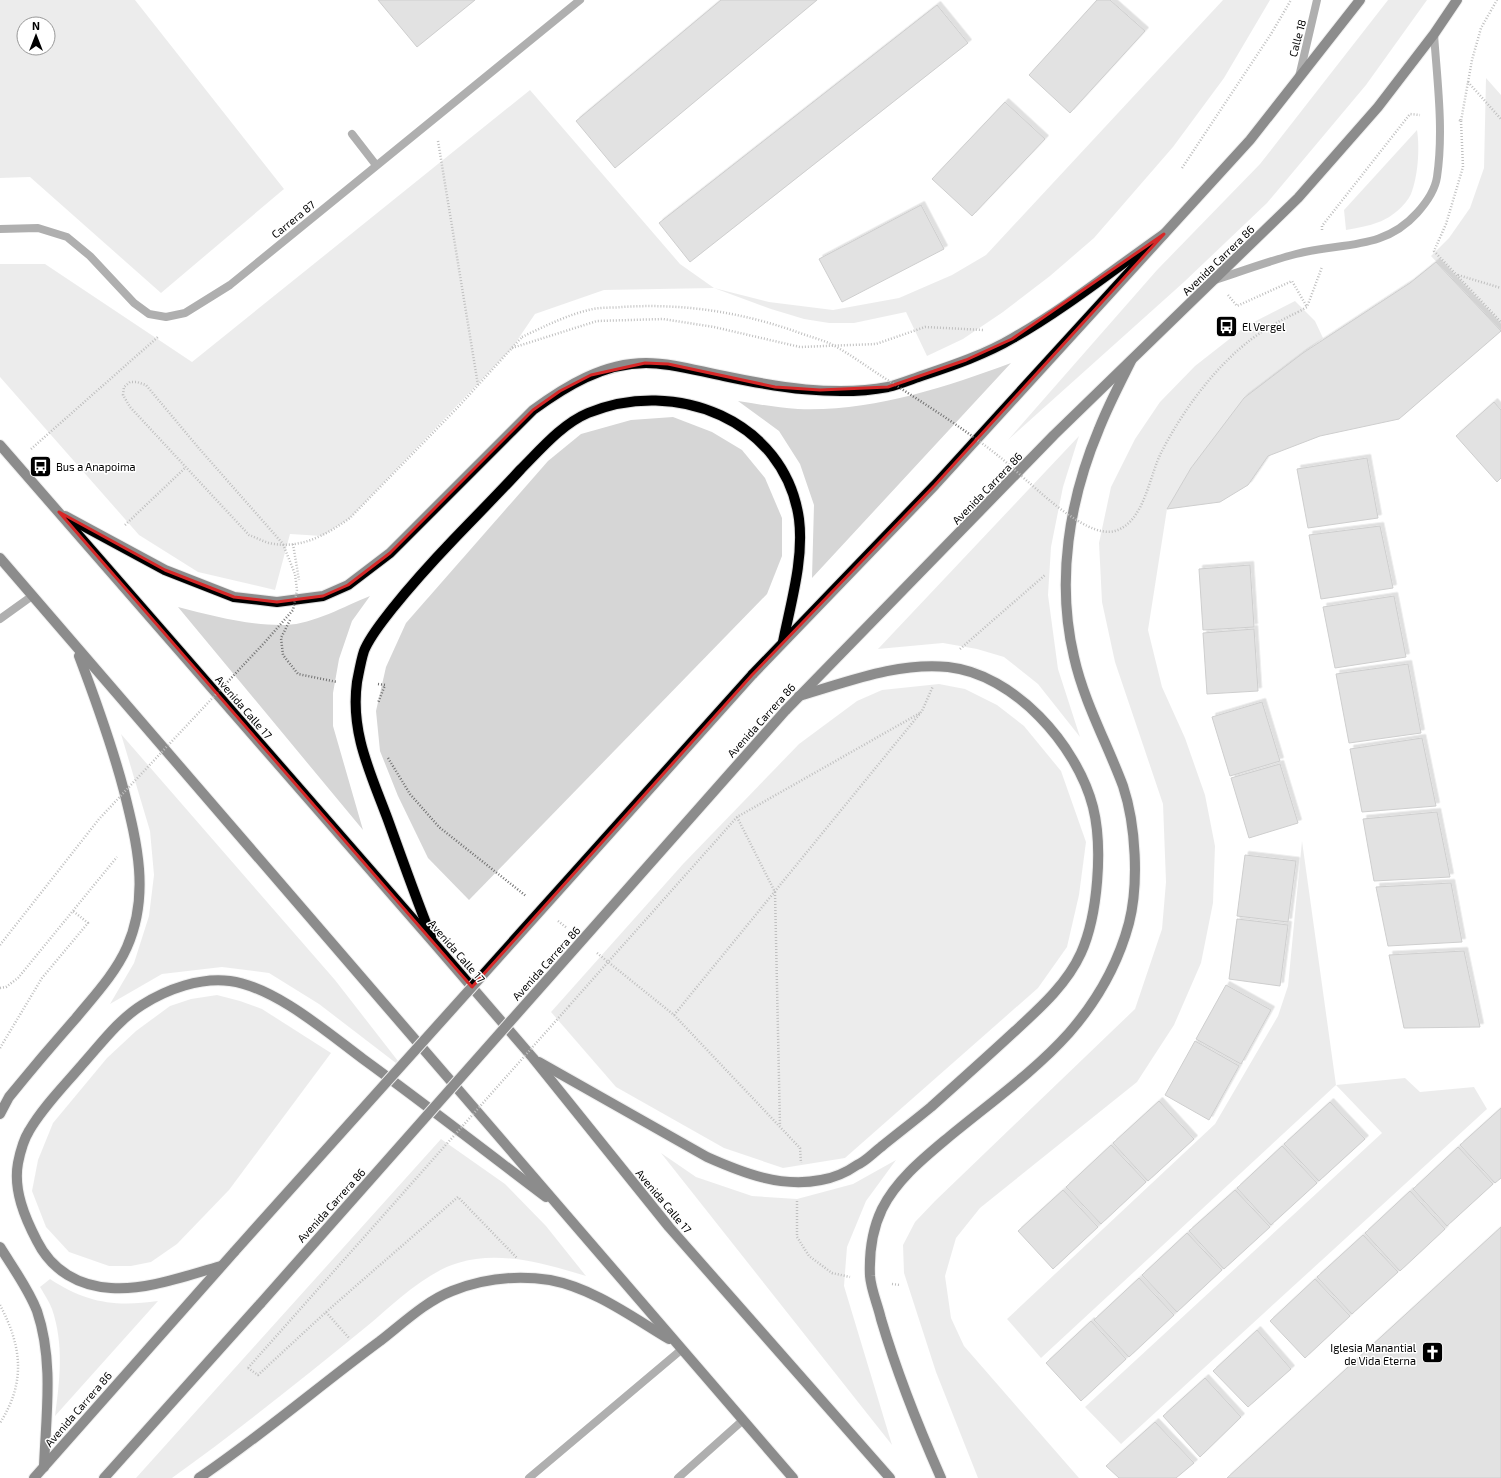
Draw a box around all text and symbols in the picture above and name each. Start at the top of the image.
north arrow [16,16,56,56]
street label: Calle 18 [1286,18,1308,58]
text: N [32,19,40,32]
street label: Carrera 87 [269,197,318,240]
street label: Avenida Carrera 86 [1179,222,1257,298]
bus stop icon: El Vergel [1214,313,1240,339]
place label: El Vergel [1242,320,1286,333]
street label: Avenida Carrera 86 [949,449,1025,527]
bus stop icon: Bus a Anapoima [27,453,53,479]
place label: Bus a Anapoima [56,460,136,473]
street label: Avenida Calle 17 [213,673,275,742]
street label: Avenida Carrera 86 [724,680,798,760]
street label: Avenida Calle 17 [426,917,488,986]
street label: Avenida Carrera 86 [509,923,583,1003]
street label: Avenida Carrera 86 [294,1165,368,1245]
street label: Avenida Calle 17 [633,1166,695,1236]
church icon: Iglesia Manantial de Vida Eterna [1419,1340,1445,1366]
place label: Iglesia Manantial de Vida Eterna [1330,1341,1417,1367]
street label: Avenida Carrera 86 [42,1369,114,1449]

